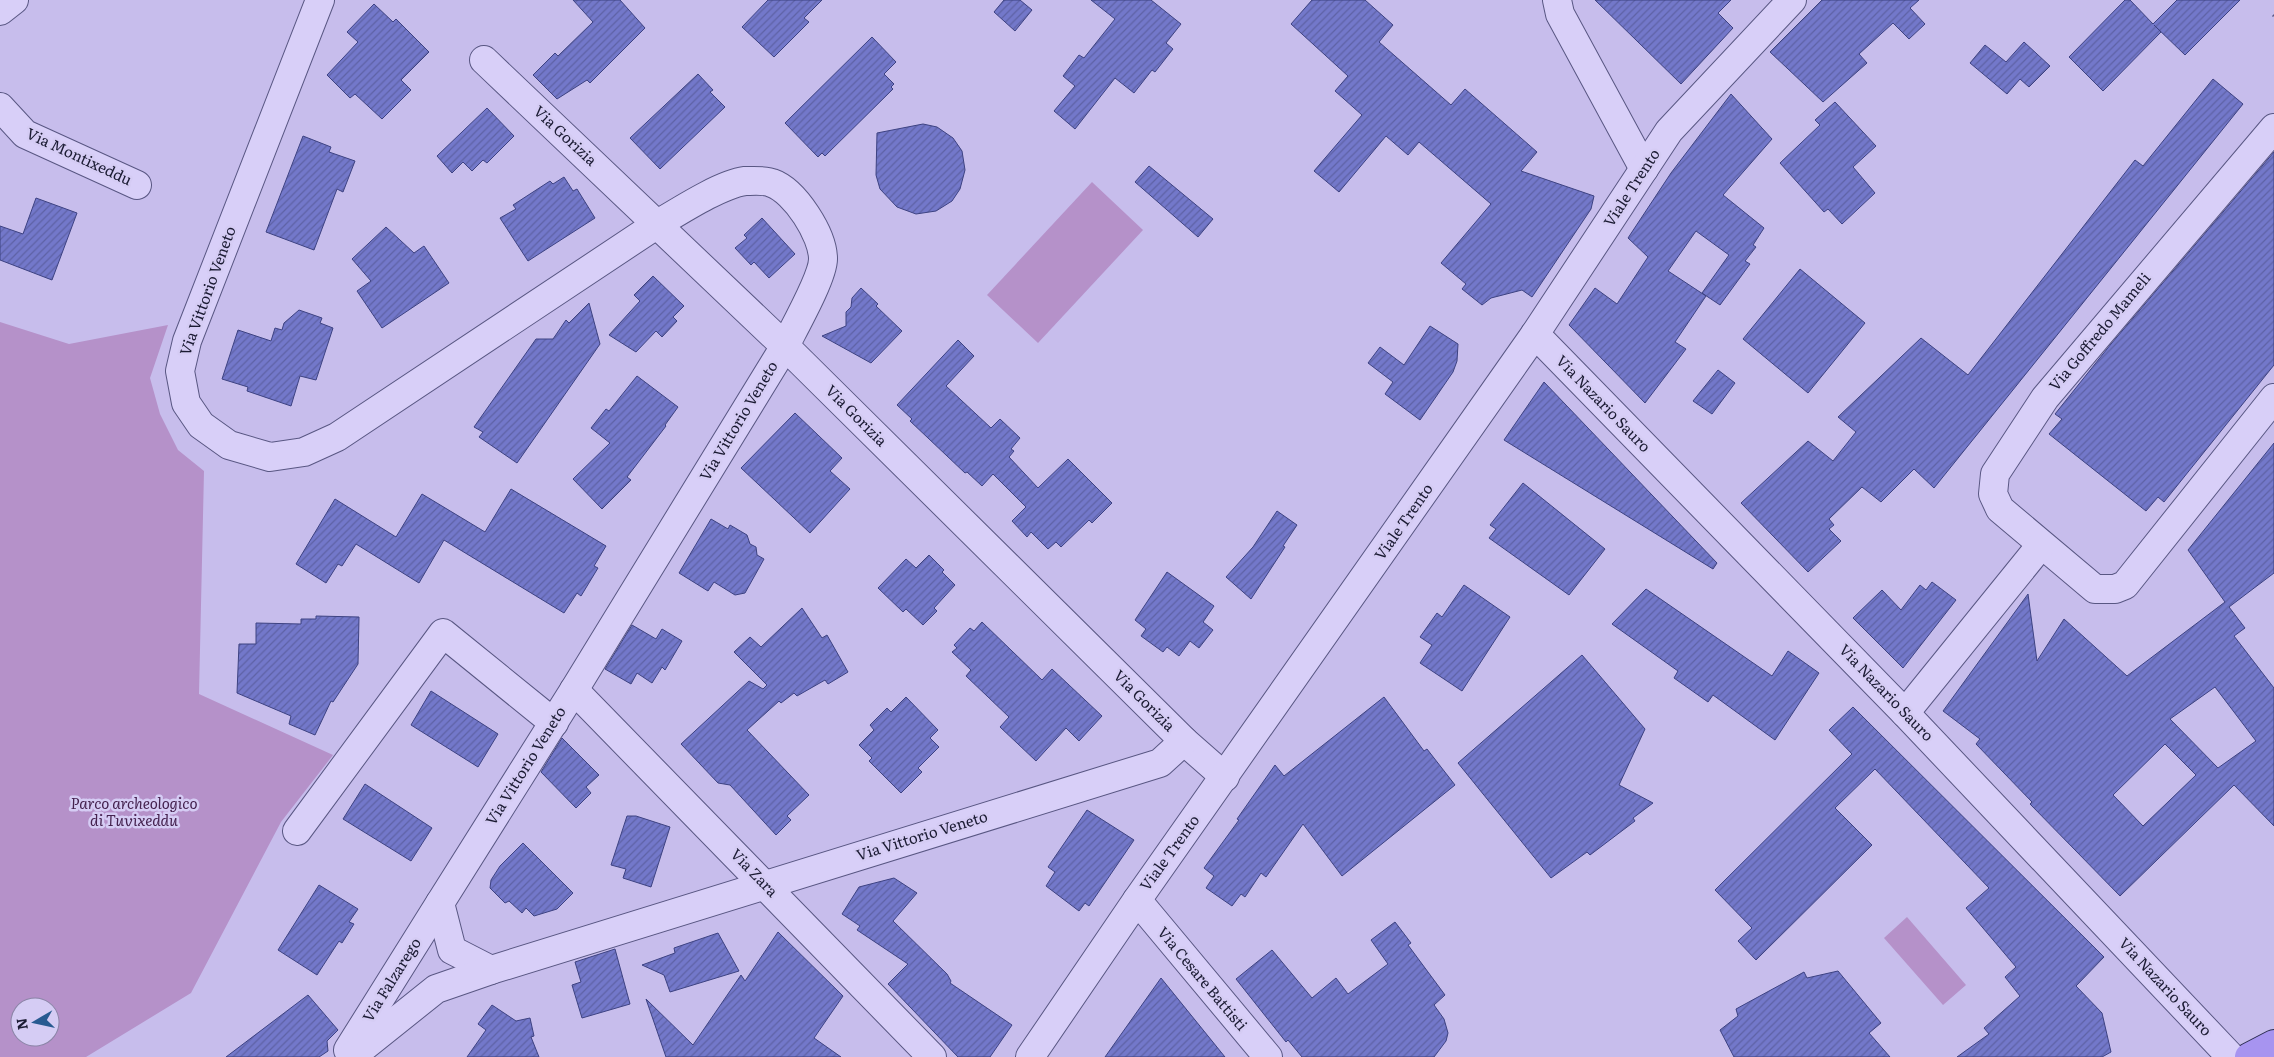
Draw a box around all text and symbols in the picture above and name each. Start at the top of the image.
street label: Via Gorizia [529,99,604,171]
street label: Via Montixeddu [23,121,137,190]
street label: Viale Trento [1597,143,1665,231]
street label: Via Vittorio Veneto [172,222,241,358]
street label: Via Goffredo Mameli [2042,267,2155,395]
street label: Via Nazario Sauro [1551,349,1657,457]
street label: Via Vittorio Veneto [693,356,783,485]
street label: Via Gorizia [821,379,894,452]
street label: Viale Trento [1368,478,1438,564]
street label: Via Nazario Sauro [1834,638,1940,746]
street label: Via Gorizia [1109,664,1182,737]
street label: Via Vittorio Veneto [479,701,571,829]
park label: Parco archeologico di Tuvixeddu [71,791,197,831]
street label: Via Vittorio Veneto [853,804,990,865]
street label: Viale Trento [1133,809,1204,895]
street label: Via Zara [726,842,785,902]
street label: Via Cesare Battisti [1153,921,1254,1035]
street label: Via Nazario Sauro [2114,931,2218,1041]
street label: Via Falzarego [356,932,426,1026]
north arrow [10,997,60,1047]
text: N [10,1017,32,1032]

